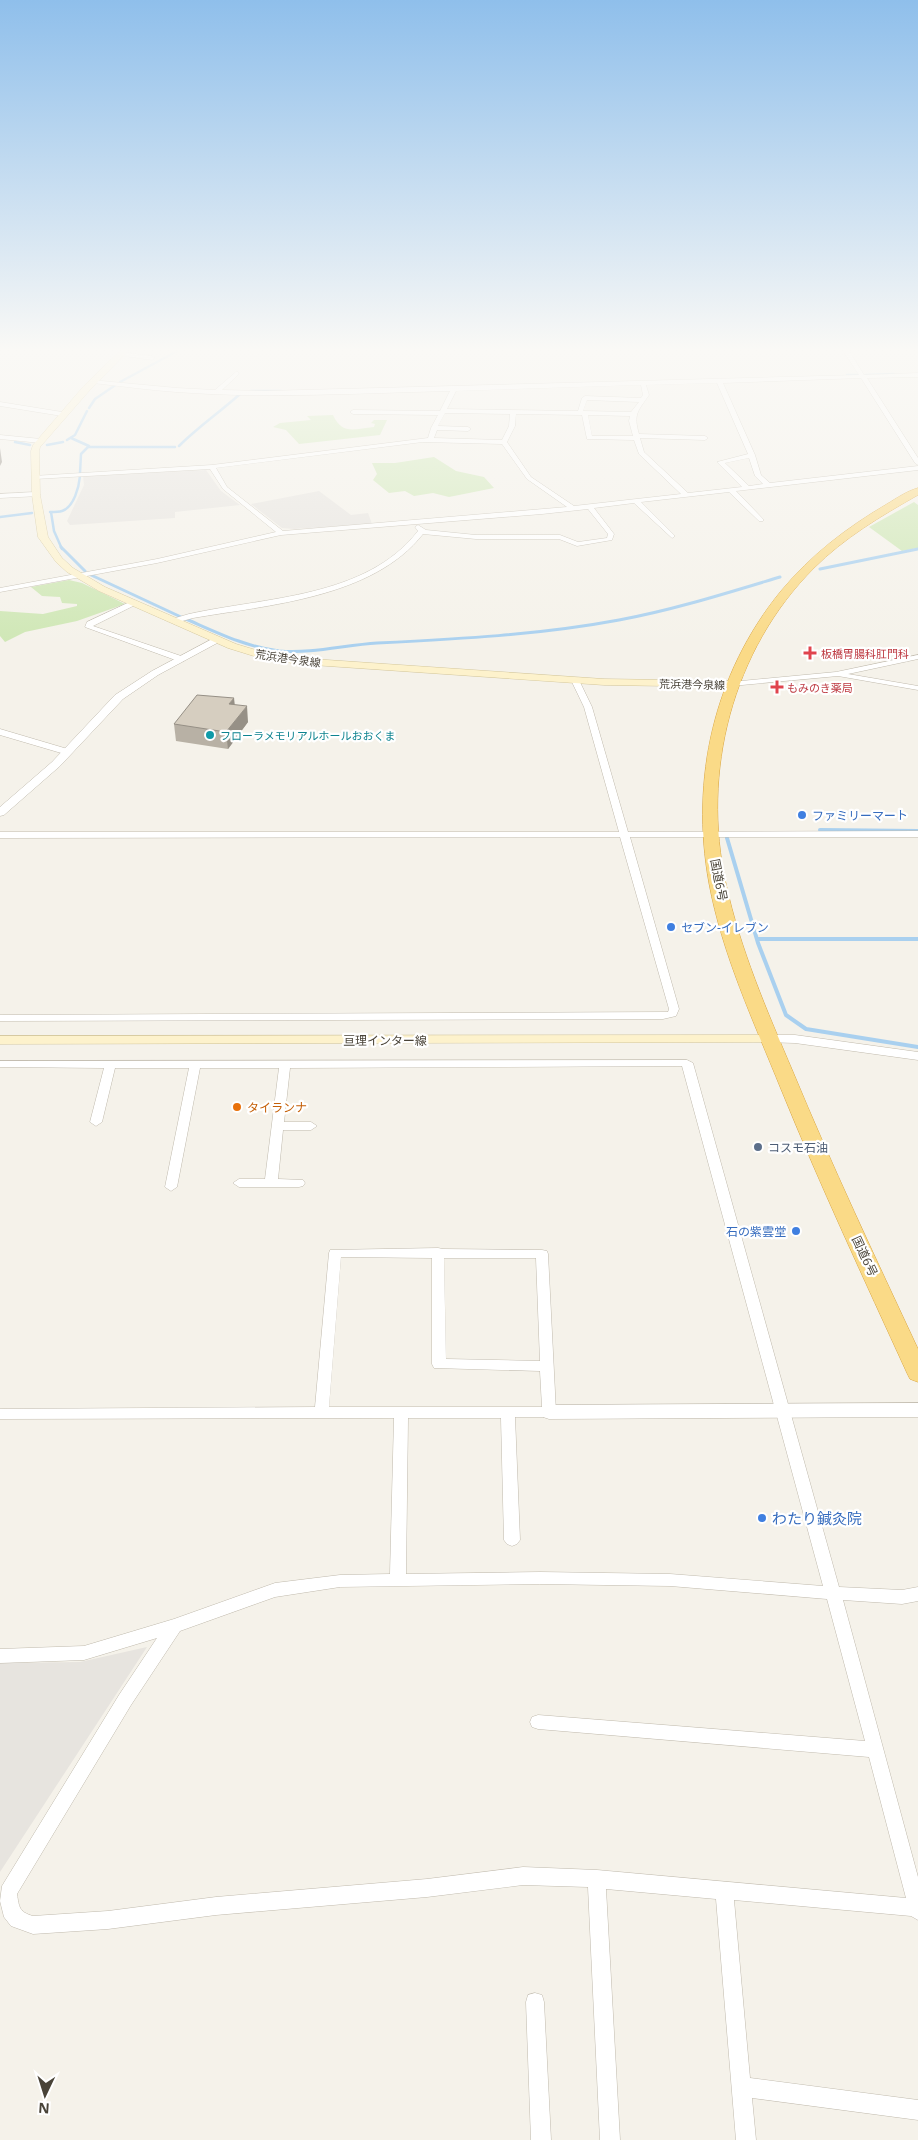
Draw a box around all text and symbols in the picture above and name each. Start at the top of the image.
street label: 荒浜港今泉線 [254,646,322,670]
marker: 板橋胃腸科肛門科 [803,646,817,660]
place label: 板橋胃腸科肛門科 [821,646,909,661]
street label: 荒浜港今泉線 [659,676,725,692]
place label: もみのき薬局 [787,680,853,695]
marker: もみのき薬局 [771,681,783,693]
place label: フローラメモリアルホールおおくま [220,728,396,743]
marker: フローラメモリアルホールおおくま [204,729,216,741]
place label: ファミリーマート [812,807,908,824]
marker: ファミリーマート [796,809,808,821]
street label: 国道6号 [707,857,731,903]
place label: セブン-イレブン [681,919,769,936]
marker: セブン-イレブン [665,921,677,933]
street label: 亘理インター線 [343,1032,427,1049]
place label: タイランナ [247,1099,307,1116]
marker: タイランナ [231,1101,243,1113]
place label: コスモ石油 [768,1139,828,1156]
marker: コスモ石油 [752,1141,764,1153]
place label: 石の紫雲堂 [726,1223,786,1240]
marker: 石の紫雲堂 [790,1225,802,1237]
street label: 国道6号 [848,1233,882,1279]
place label: わたり鍼灸院 [772,1508,862,1528]
marker: わたり鍼灸院 [756,1512,768,1524]
north arrow [20,2070,70,2120]
text: N [38,2099,50,2118]

